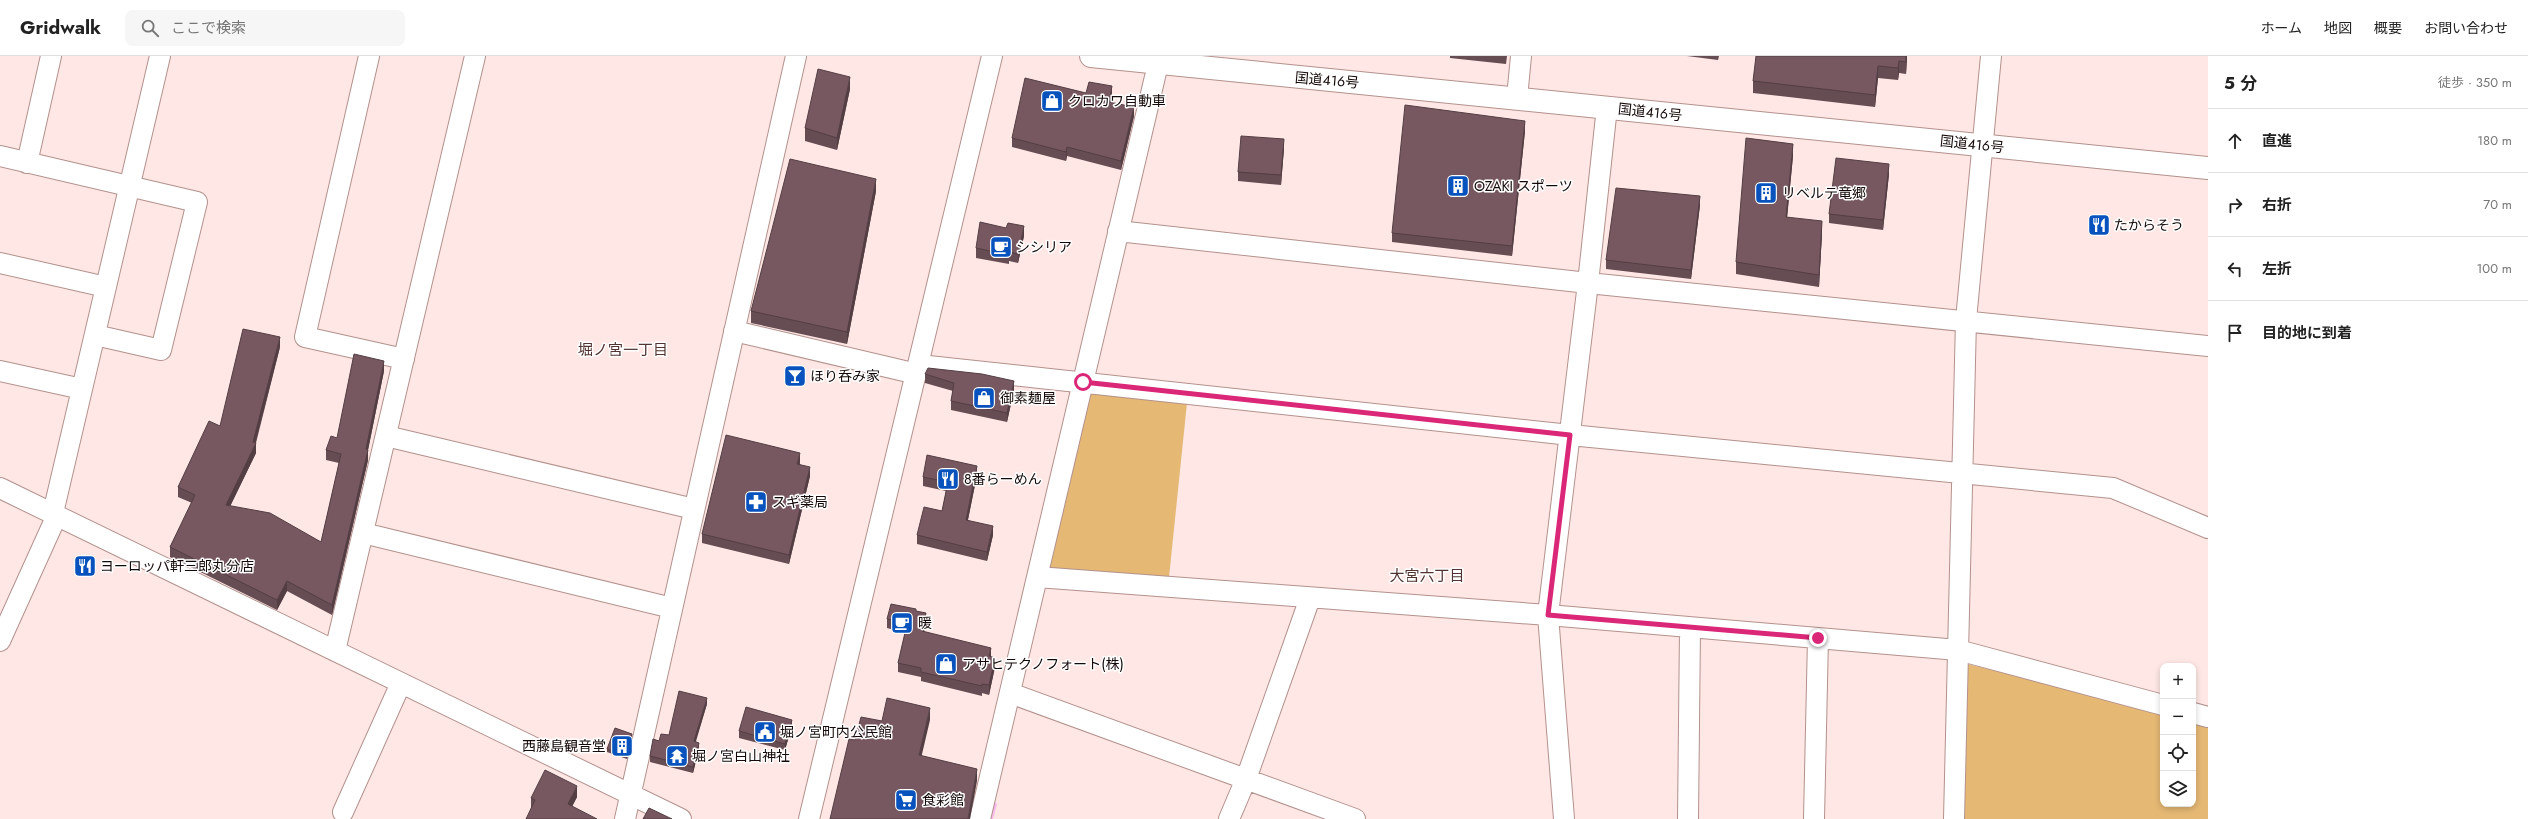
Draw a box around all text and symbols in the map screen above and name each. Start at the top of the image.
search box [125,10,405,46]
text: Gridwalk [20,14,101,41]
icon: search [139,17,161,39]
text: ここで検索 [171,17,246,39]
text: ホーム [2260,18,2302,38]
text: 地図 [2324,18,2352,38]
text: 概要 [2374,18,2402,38]
text: お問い合わせ [2424,18,2508,38]
street label: 国道416号 [1294,67,1360,93]
text: 5 分 [2224,71,2257,95]
text: 徒歩 · 350 m [2438,73,2512,92]
shop icon: クロカワ自動車 [1039,88,1065,114]
place label: クロカワ自動車 [1068,91,1166,111]
street label: 国道416号 [1617,99,1683,125]
icon: ahead [2224,130,2246,152]
text: 直進 [2262,130,2292,152]
street label: 国道416号 [1939,131,2005,157]
text: 180 m [2477,131,2512,150]
building icon: OZAKI スポーツ [1445,173,1471,199]
place label: OZAKI スポーツ [1474,176,1573,196]
building icon: リベルテ竜郷 [1753,180,1779,206]
place label: リベルテ竜郷 [1782,183,1866,203]
icon: right [2224,194,2246,216]
text: 右折 [2262,194,2292,216]
text: 70 m [2483,195,2512,214]
restaurant icon: たからそう [2086,212,2112,238]
place label: たからそう [2114,215,2184,235]
cafe icon: シシリア [988,234,1014,260]
place label: シシリア [1016,237,1072,257]
icon: left [2224,258,2246,280]
text: 左折 [2262,258,2292,280]
text: 100 m [2477,259,2512,278]
icon: arrive [2224,322,2246,344]
text: 目的地に到着 [2262,322,2352,344]
district label: 堀ノ宮一丁目 [578,339,668,361]
bar icon: ほり呑み家 [782,363,808,389]
place label: ほり呑み家 [810,366,880,386]
route start [1074,373,1092,391]
shop icon: 御素麺屋 [971,385,997,411]
place label: 御素麺屋 [1000,388,1056,408]
restaurant icon: 8番らーめん [935,466,961,492]
place label: 8番らーめん [964,469,1042,489]
pharmacy icon: スギ薬局 [743,489,769,515]
place label: スギ薬局 [772,492,828,512]
restaurant icon: ヨーロッパ軒三郎丸分店 [72,553,98,579]
place label: ヨーロッパ軒三郎丸分店 [100,556,254,576]
district label: 大宮六丁目 [1389,565,1465,587]
cafe icon: 暖 [889,610,915,636]
place label: 暖 [918,613,932,633]
route end [1809,629,1827,647]
shop icon: アサヒテクノフォート(株) [933,651,959,677]
place label: アサヒテクノフォート(株) [962,654,1124,674]
map controls [2160,663,2196,807]
button: + [2160,663,2196,699]
button: − [2160,699,2196,735]
public building icon: 堀ノ宮町内公民館 [752,719,778,745]
place label: 堀ノ宮町内公民館 [780,722,892,742]
building icon: 西藤島観音堂 [609,733,635,759]
button: locate [2160,735,2196,771]
place label: 西藤島観音堂 [522,736,606,756]
temple icon: 堀ノ宮白山神社 [664,743,690,769]
place label: 堀ノ宮白山神社 [692,746,790,766]
button: layers [2160,771,2196,807]
supermarket icon: 食彩館 [893,787,919,813]
place label: 食彩館 [922,790,964,810]

